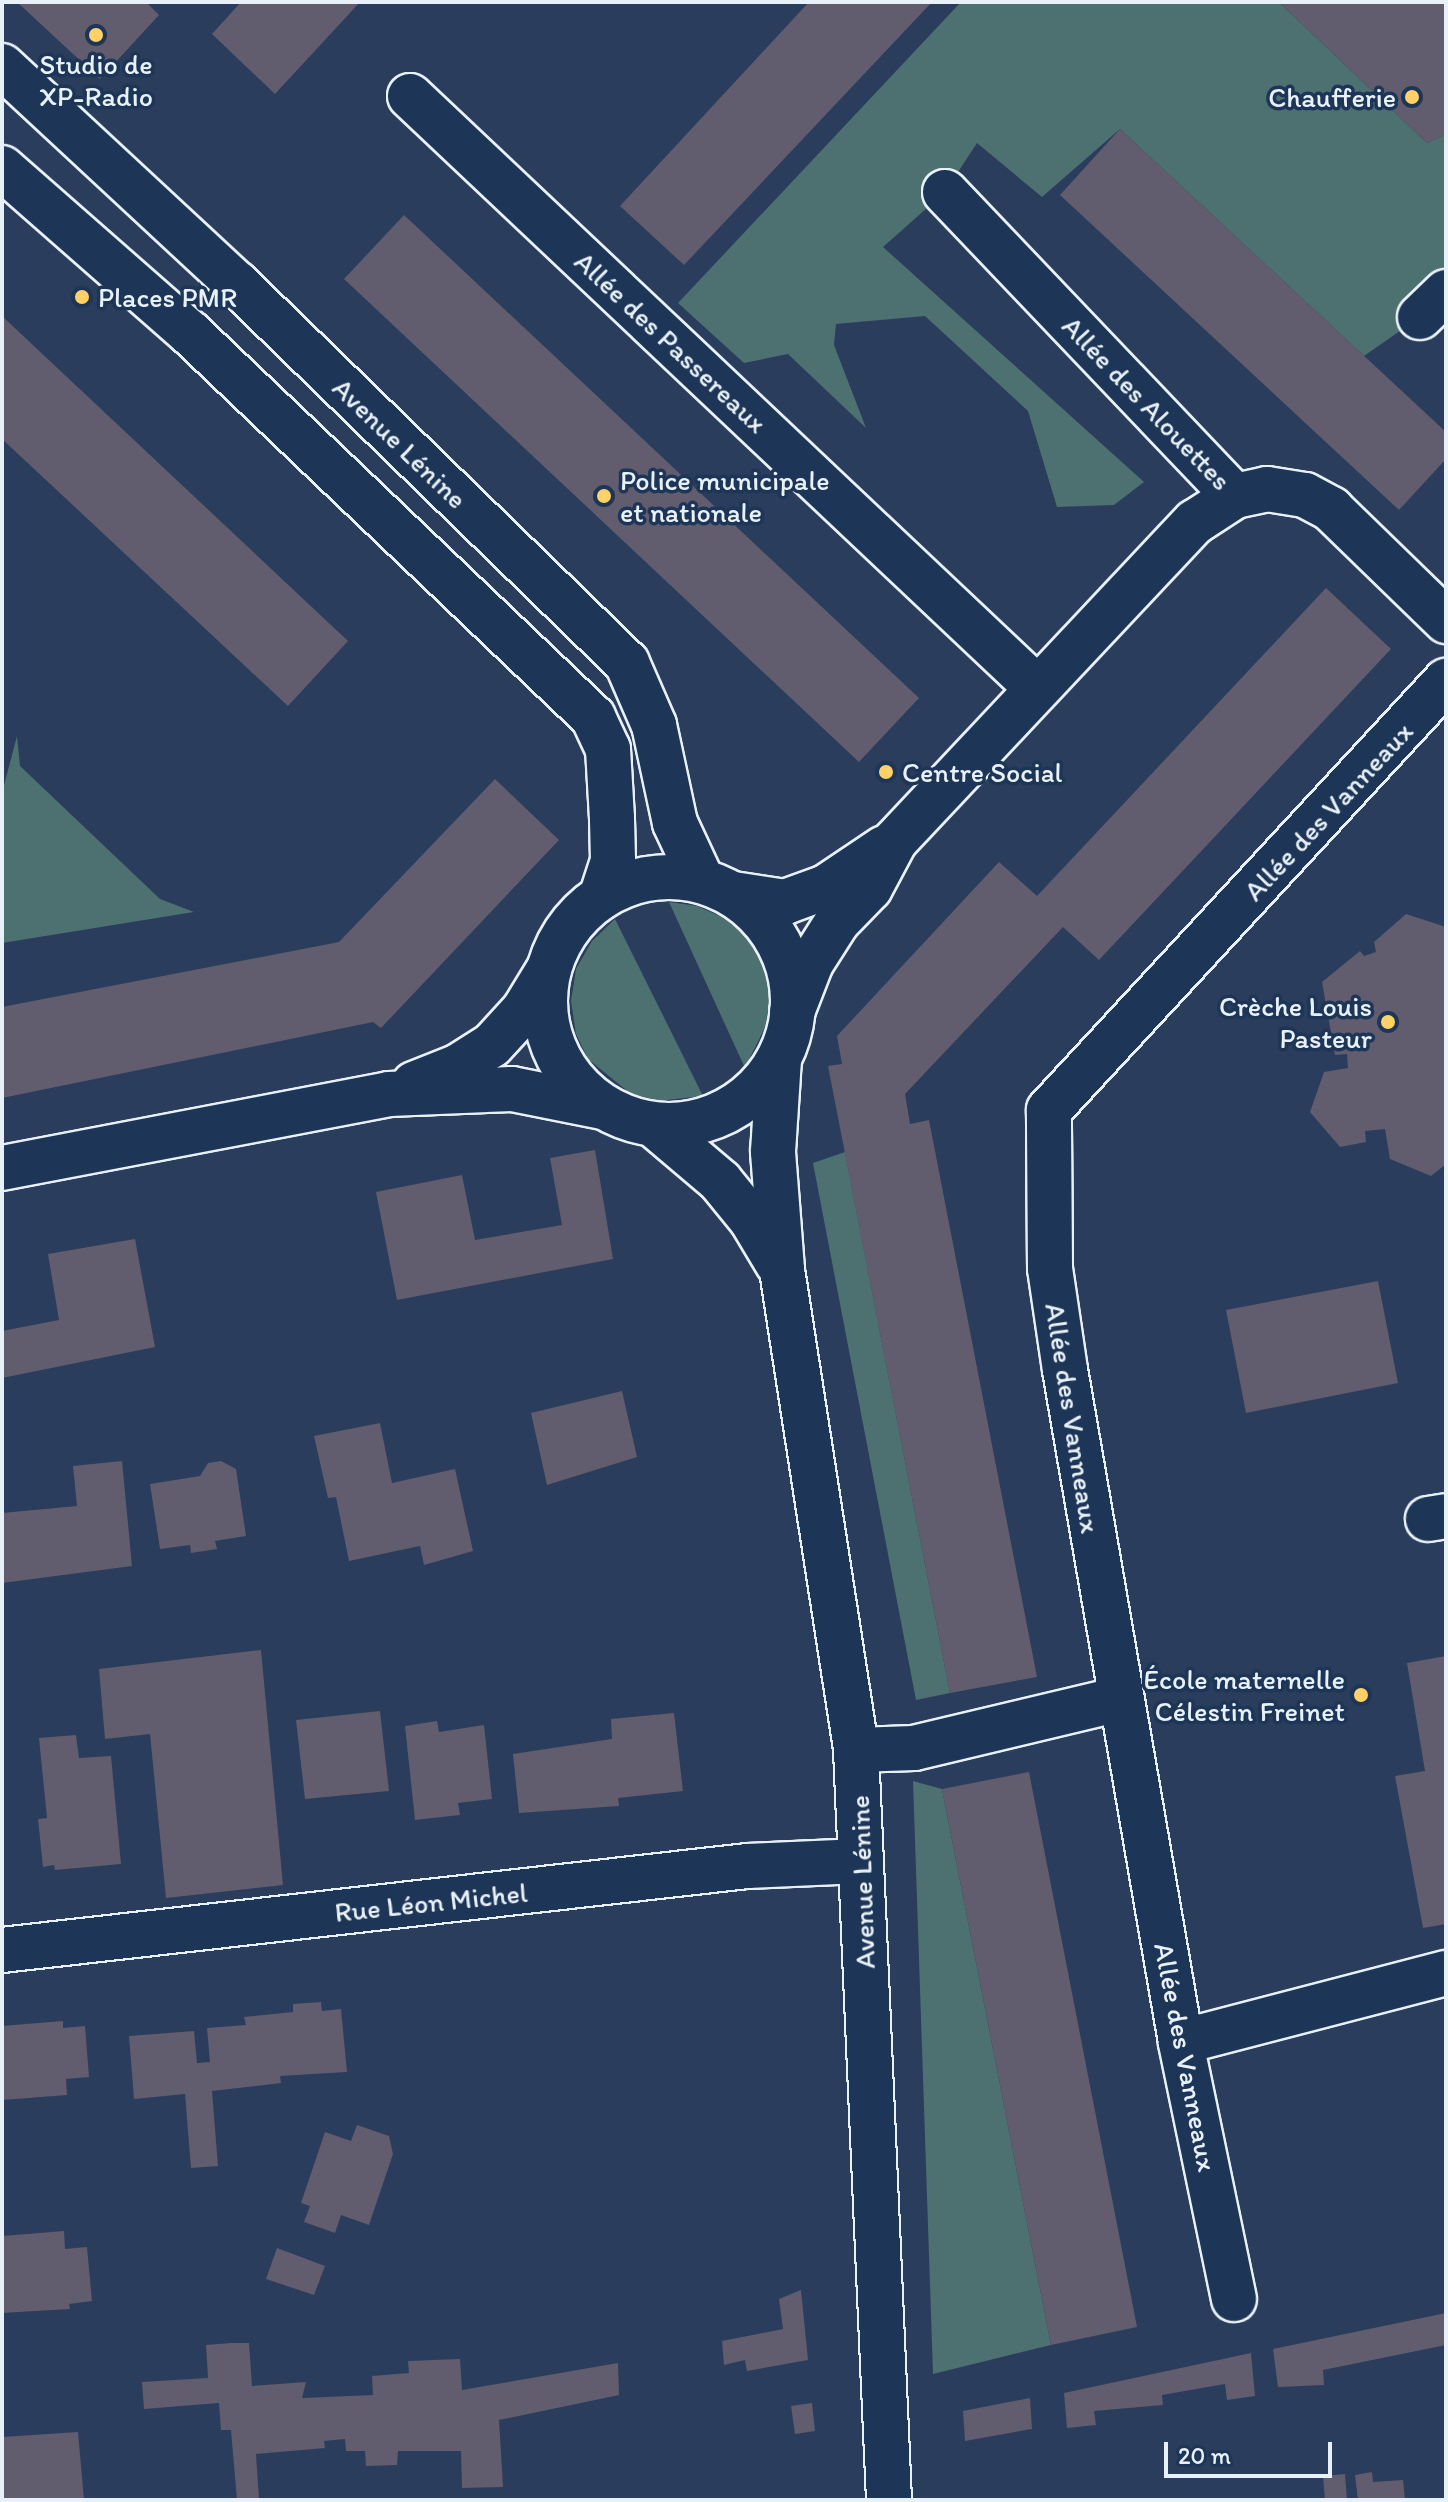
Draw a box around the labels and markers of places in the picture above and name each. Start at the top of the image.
marker: Studio de XP-Radio [87,26,105,44]
place label: Studio de XP-Radio [39,47,153,113]
place label: Chaufferie [1268,80,1396,114]
marker: Chaufferie [1403,88,1421,106]
place label: Places PMR [98,280,237,314]
marker: Places PMR [73,288,91,306]
place label: Police municipale et nationale [620,463,829,529]
marker: Police municipale et nationale [595,487,613,505]
place label: Centre Social [902,755,1063,789]
marker: Centre Social [877,763,895,781]
place label: Crèche Louis Pasteur [1219,989,1372,1055]
marker: Crèche Louis Pasteur [1379,1013,1397,1031]
place label: École maternelle Célestin Freinet [1143,1662,1345,1728]
marker: École maternelle Célestin Freinet [1352,1686,1370,1704]

